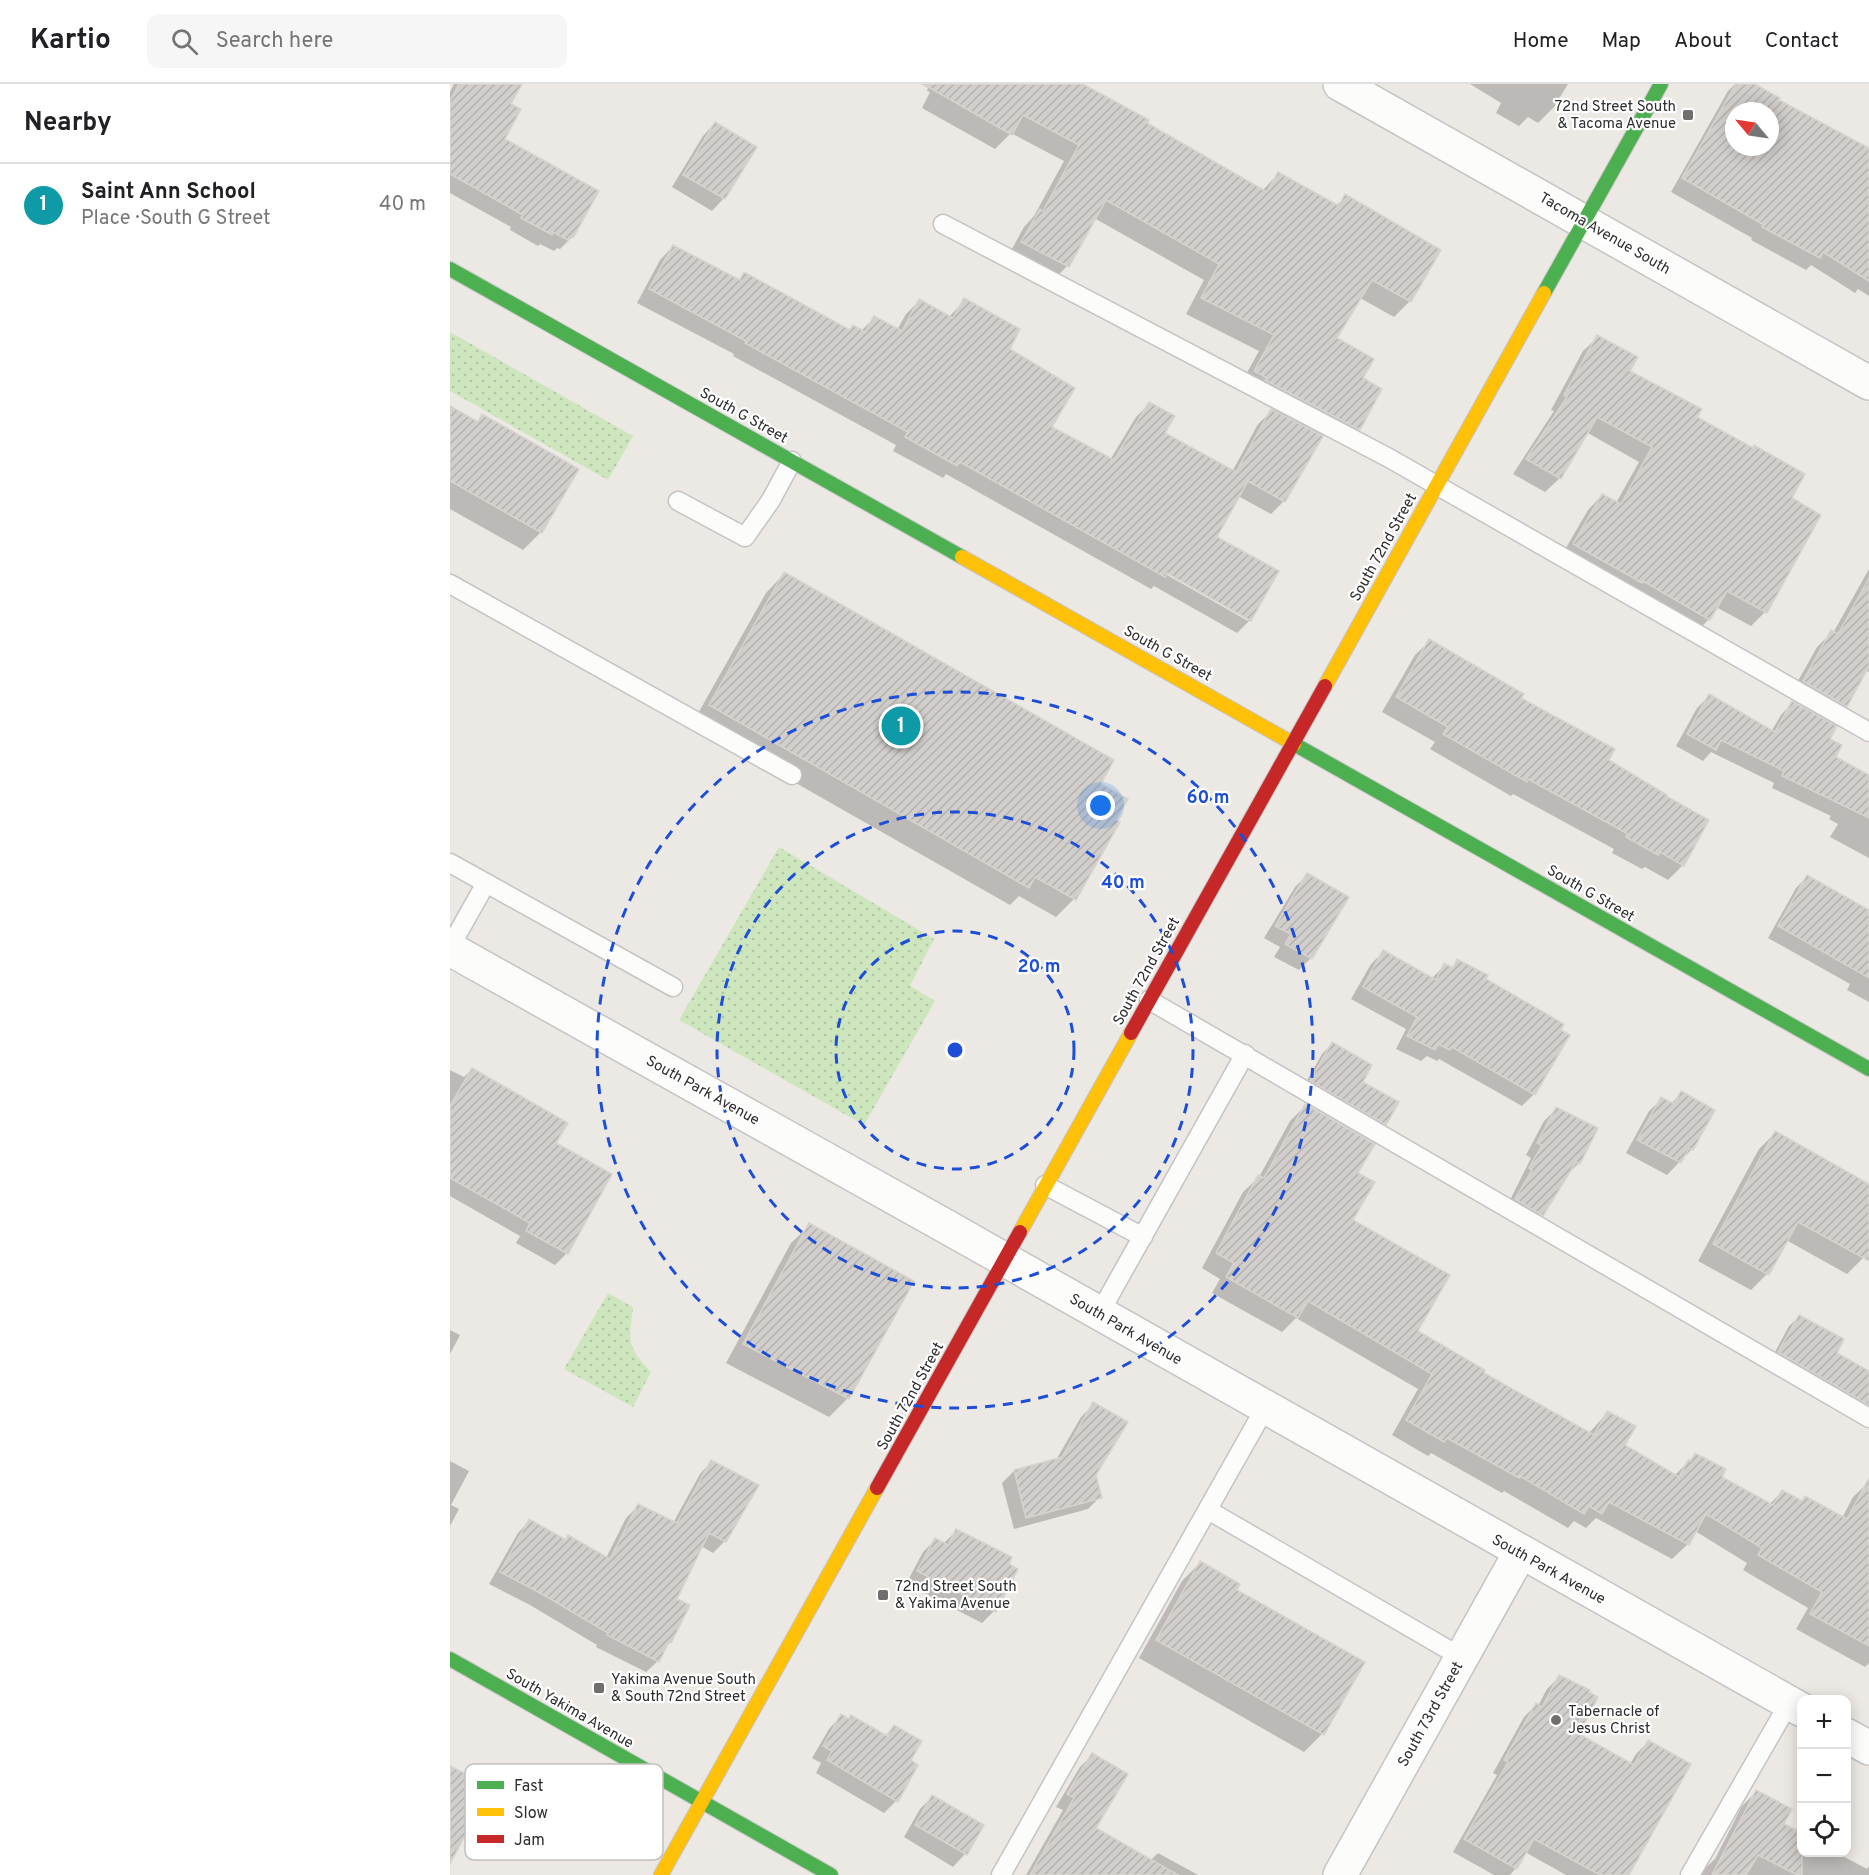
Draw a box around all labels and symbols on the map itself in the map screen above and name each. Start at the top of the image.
place label: 72nd Street South & Tacoma Avenue [1554,98,1676,134]
north arrow [1725,102,1779,156]
marker: 72nd Street South & Tacoma Avenue [1681,108,1695,122]
street label: Tacoma Avenue South [1535,189,1673,280]
street label: South G Street [696,384,791,448]
street label: South 72nd Street [1347,490,1422,605]
street label: South G Street [1120,622,1215,686]
pin: 1 [882,704,920,748]
text: 60 m [1186,787,1230,810]
your location [1086,791,1115,820]
street label: South G Street [1543,862,1637,927]
text: 40 m [1101,872,1145,895]
street label: South 72nd Street [1110,914,1185,1029]
text: 20 m [1017,956,1061,979]
centre of rings [945,1040,965,1060]
street label: South Park Avenue [642,1052,762,1130]
street label: South Park Avenue [1066,1290,1185,1370]
street label: South 72nd Street [874,1339,949,1454]
street label: South Park Avenue [1488,1531,1608,1609]
place label: 72nd Street South & Yakima Avenue [895,1578,1017,1614]
marker: 72nd Street South & Yakima Avenue [876,1588,890,1602]
street label: South 73rd Street [1394,1659,1468,1771]
street label: South Yakima Avenue [502,1665,636,1754]
place label: Yakima Avenue South & South 72nd Street [611,1671,756,1707]
marker: Yakima Avenue South & South 72nd Street [592,1681,606,1695]
place label: Tabernacle of Jesus Christ [1568,1703,1659,1739]
marker: Tabernacle of Jesus Christ [1549,1713,1563,1727]
legend [465,1764,663,1860]
text: Fast [514,1777,544,1797]
text: Slow [514,1804,548,1824]
text: Jam [514,1831,545,1851]

